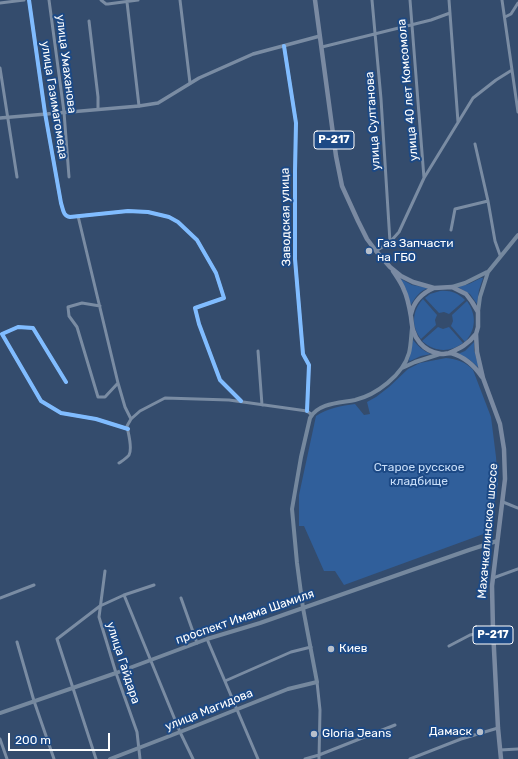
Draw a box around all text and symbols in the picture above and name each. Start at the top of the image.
street label: улица Умаханова [53,14,79,114]
street label: улица 40 лет Комсомола [395,18,421,162]
street label: улица Газимагомеда [38,40,70,160]
street label: улица Султанова [362,71,384,171]
road number: Р-217 [314,131,354,149]
street label: Заводская улица [278,168,294,266]
place label: Газ Запчасти на ГБО [377,237,453,265]
marker: Газ Запчасти на ГБО [364,246,374,256]
park label: Старое русское кладбище [374,461,464,489]
street label: Махачкалинское шоссе [475,463,501,599]
street label: проспект Имама Шамиля [174,586,316,648]
street label: улица Гайдара [103,620,143,706]
road number: Р-217 [473,626,513,644]
place label: Киев [339,642,367,656]
marker: Киев [326,644,336,654]
street label: улица Магидова [163,686,255,734]
scale bar [10,725,112,751]
place label: Дамаск [429,725,472,739]
place label: Gloria Jeans [322,727,391,741]
marker: Дамаск [475,727,485,737]
marker: Gloria Jeans [309,729,319,739]
text: 200 m [15,733,51,747]

